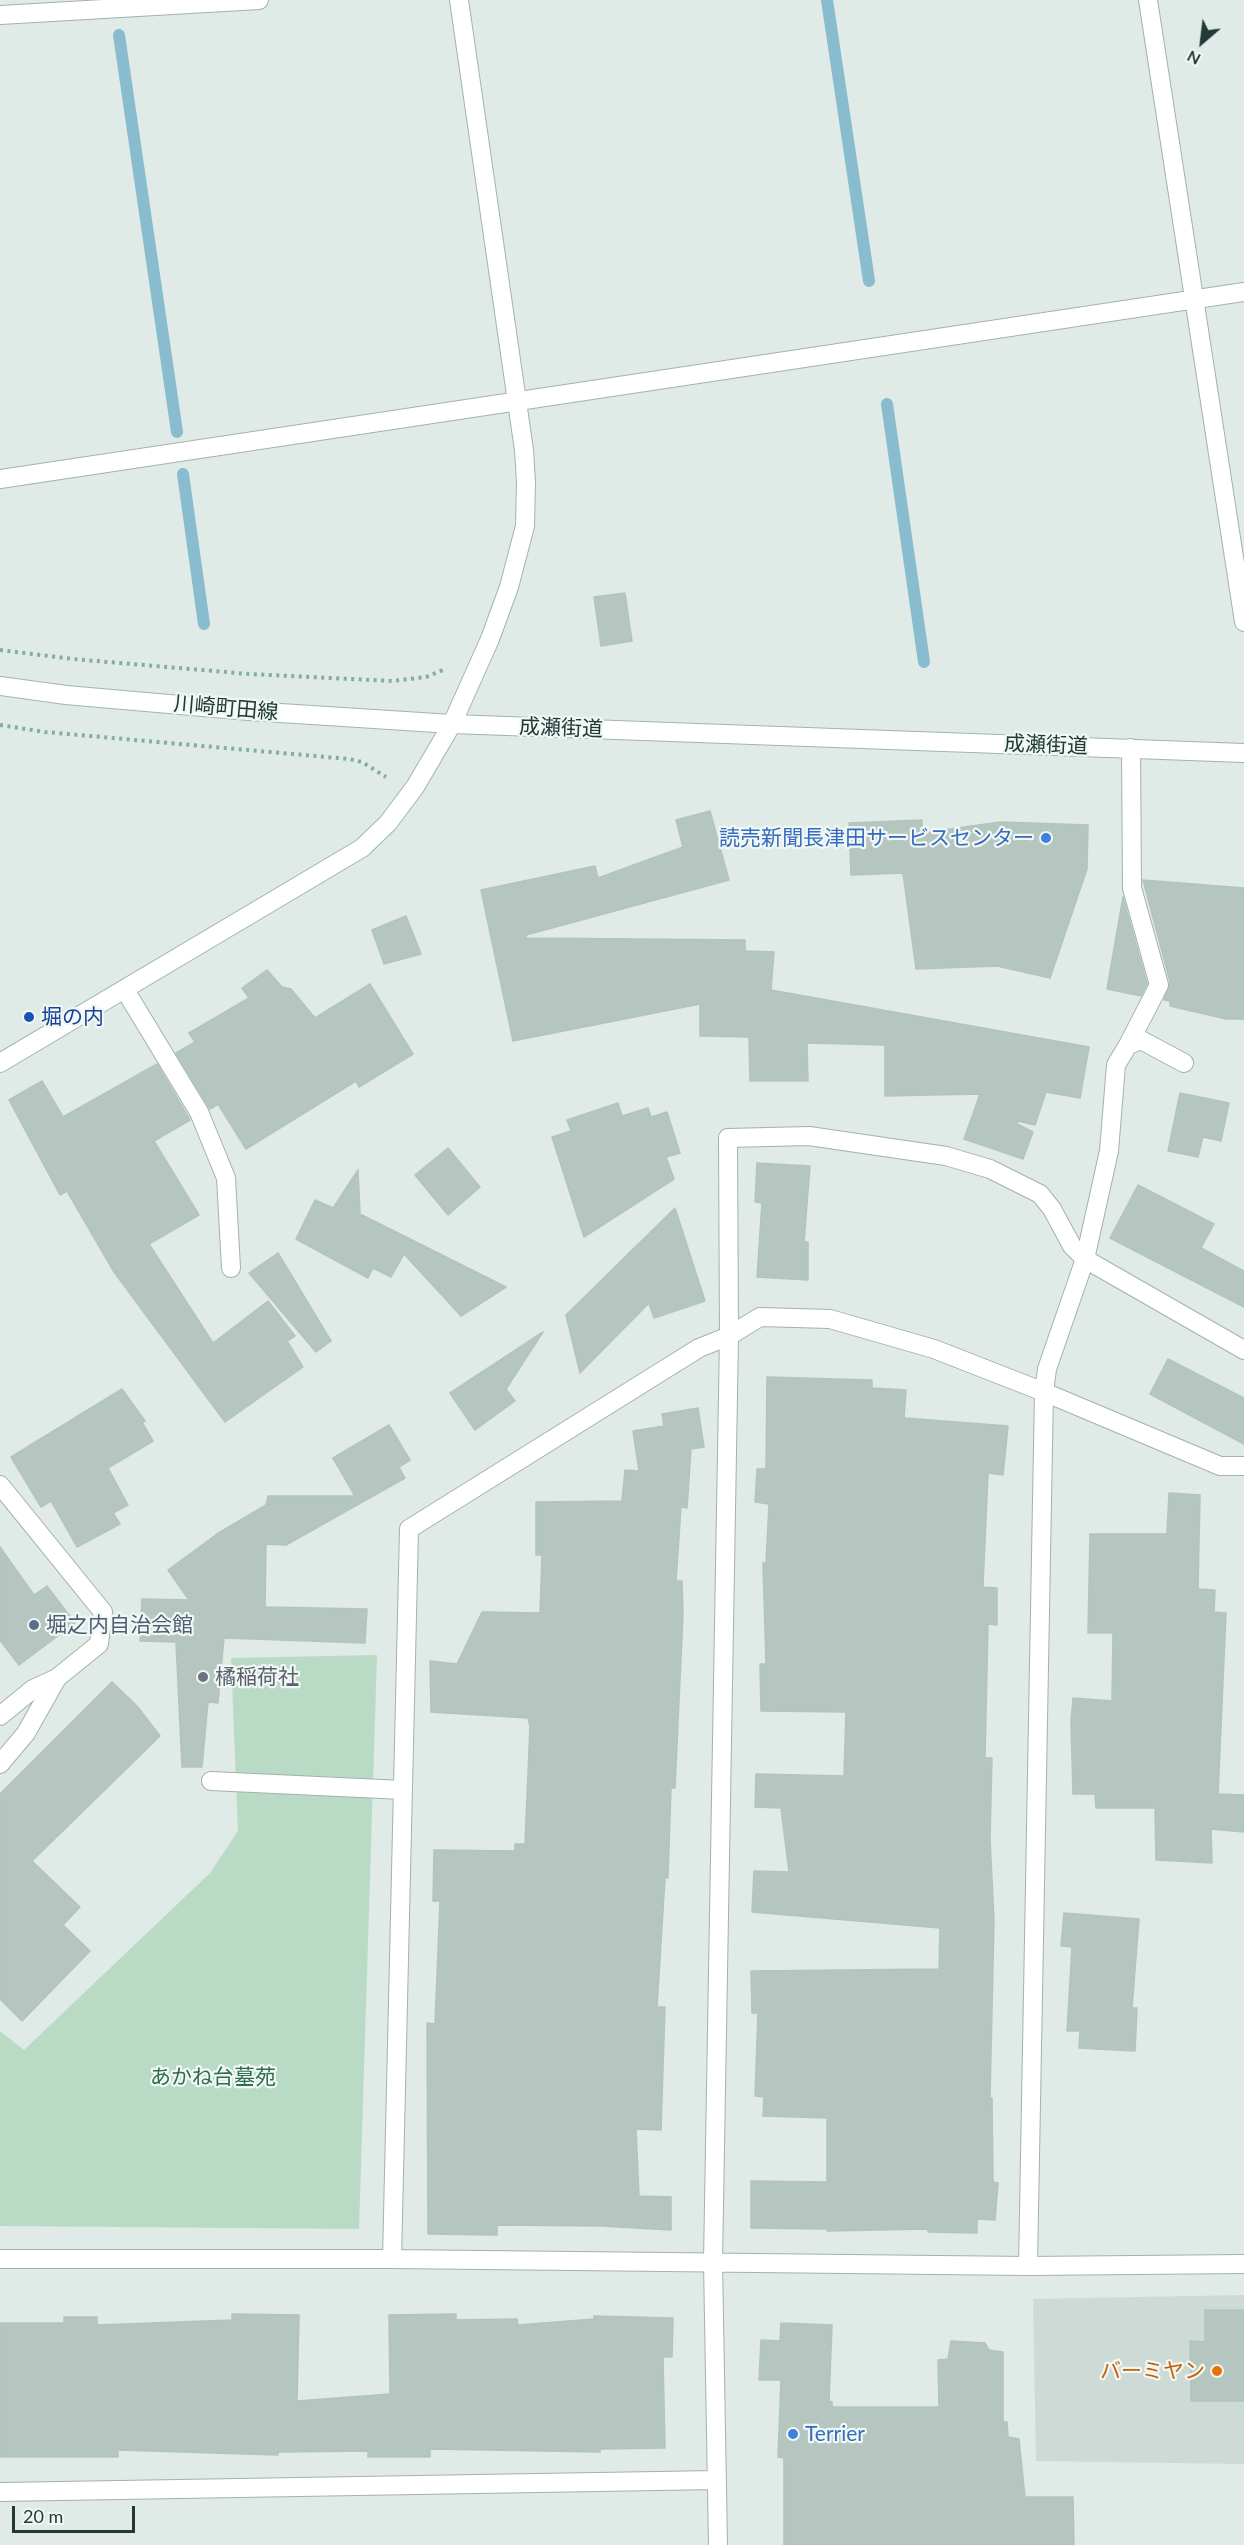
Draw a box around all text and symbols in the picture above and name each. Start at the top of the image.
north arrow [1172,12,1232,72]
text: N [1183,47,1203,70]
street label: 川崎町田線 [173,691,279,725]
street label: 成瀬街道 [519,714,603,742]
street label: 成瀬街道 [1004,731,1088,759]
place label: 読売新聞長津田サービスセンター [719,825,1034,851]
marker: 読売新聞長津田サービスセンター [1039,831,1053,845]
place label: 堀の内 [41,1004,104,1030]
marker: 堀の内 [22,1010,36,1024]
place label: 堀之内自治会館 [46,1612,193,1638]
marker: 堀之内自治会館 [27,1618,41,1632]
place label: 橘稲荷社 [215,1664,299,1690]
marker: 橘稲荷社 [196,1670,210,1684]
park label: あかね台墓苑 [150,2064,276,2090]
place label: バーミヤン [1100,2358,1205,2384]
marker: バーミヤン [1210,2364,1224,2378]
place label: Terrier [805,2421,865,2447]
marker: Terrier [786,2427,800,2441]
scale bar [15,2494,138,2532]
text: 20 m [23,2505,63,2527]

